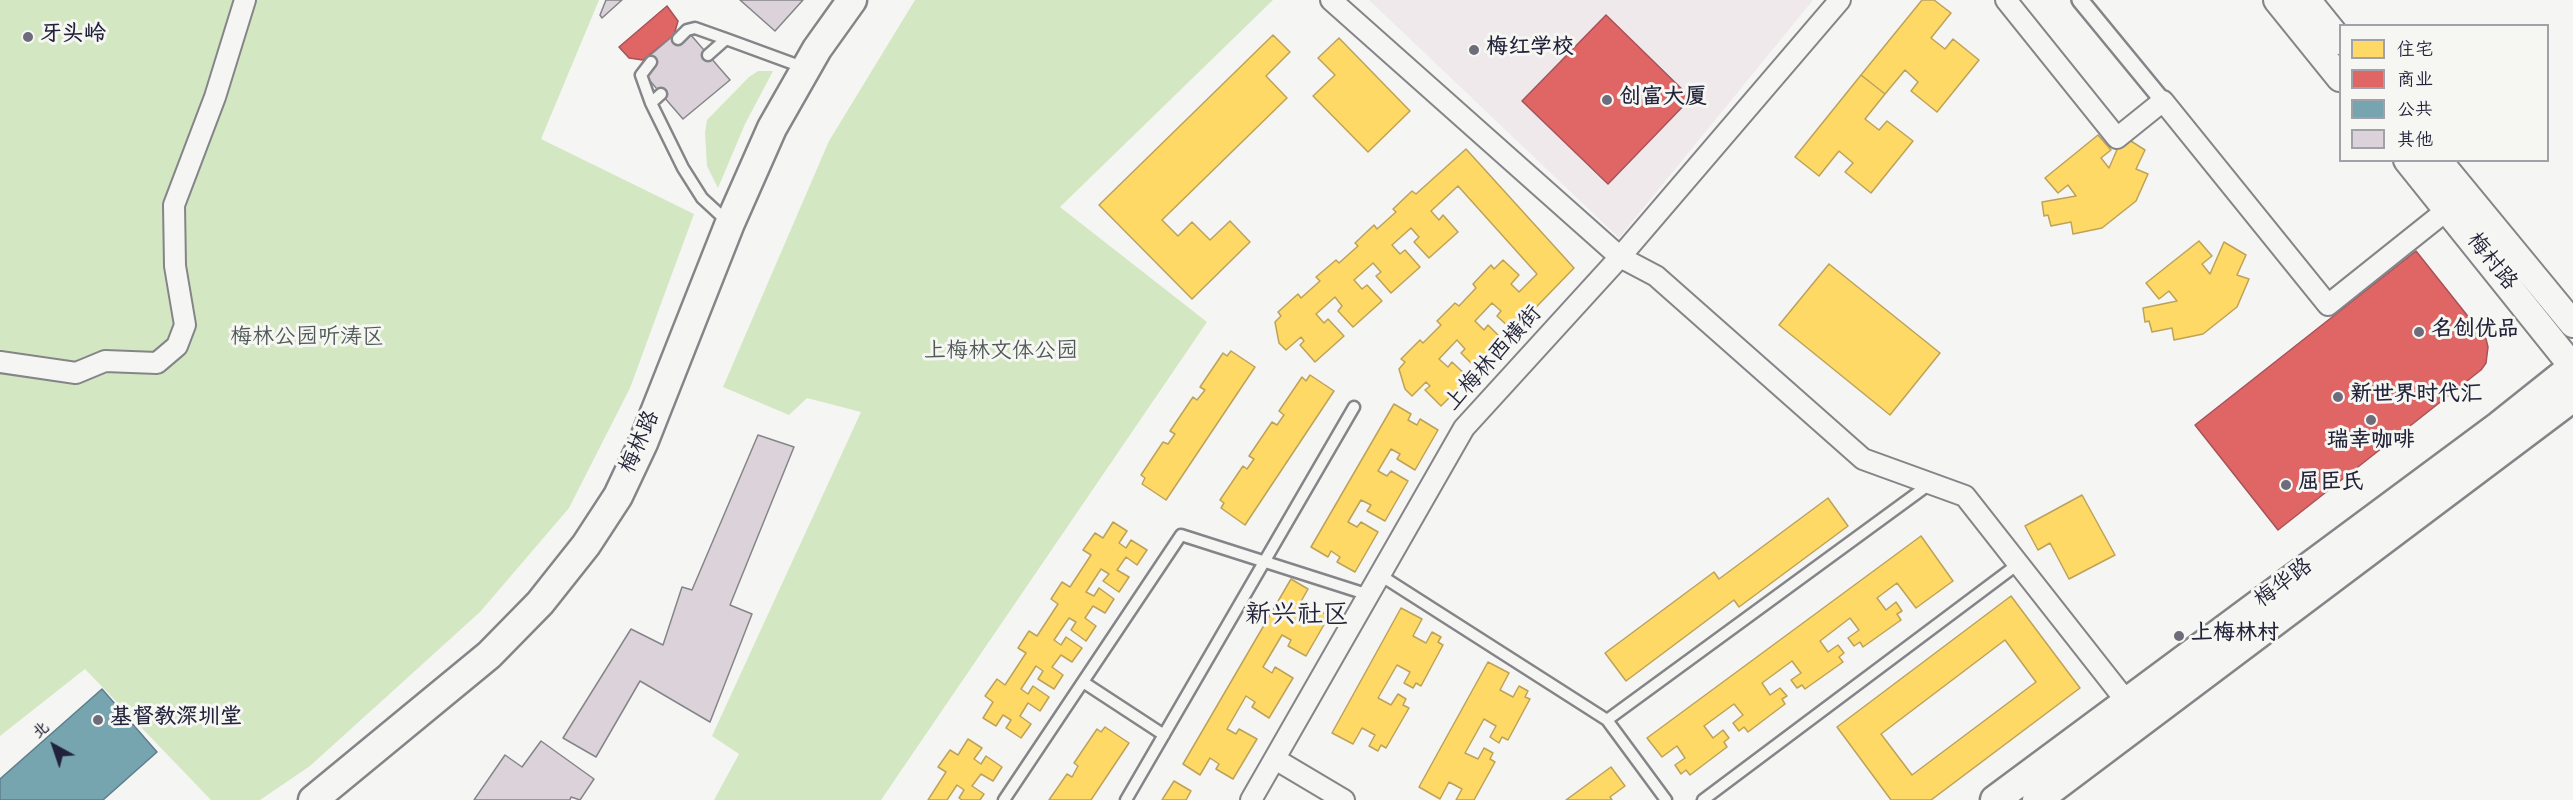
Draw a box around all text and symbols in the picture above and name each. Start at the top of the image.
place label: 牙头岭 [40,24,106,50]
legend [2339,24,2549,162]
marker: 牙头岭 [21,30,35,44]
place label: 梅红学校 [1486,37,1574,63]
text: 住宅 [2397,41,2433,62]
marker: 梅红学校 [1467,43,1481,57]
text: 商业 [2397,71,2433,92]
place label: 创富大厦 [1619,87,1707,113]
marker: 创富大厦 [1600,93,1614,107]
text: 公共 [2397,101,2433,122]
text: 其他 [2397,131,2433,152]
street label: 梅村路 [2459,229,2521,297]
street label: 上梅林西横街 [1441,302,1549,418]
place label: 名创优品 [2431,319,2519,345]
marker: 名创优品 [2412,325,2426,339]
park label: 梅林公园听涛区 [230,327,384,353]
park label: 上梅林文体公园 [924,341,1078,367]
place label: 新世界时代汇 [2350,384,2482,410]
marker: 新世界时代汇 [2331,390,2345,404]
street label: 梅林路 [617,407,667,479]
marker: 瑞幸咖啡 [2364,413,2378,427]
place label: 瑞幸咖啡 [2327,430,2415,456]
place label: 屈臣氏 [2298,472,2364,498]
marker: 屈臣氏 [2279,478,2293,492]
street label: 梅华路 [2251,555,2319,615]
district label: 新兴社区 [1245,602,1349,634]
place label: 上梅林村 [2191,623,2279,649]
marker: 上梅林村 [2172,629,2186,643]
place label: 基督教深圳堂 [110,707,242,733]
marker: 基督教深圳堂 [91,713,105,727]
north arrow [24,716,84,776]
text: 北 [30,719,54,744]

